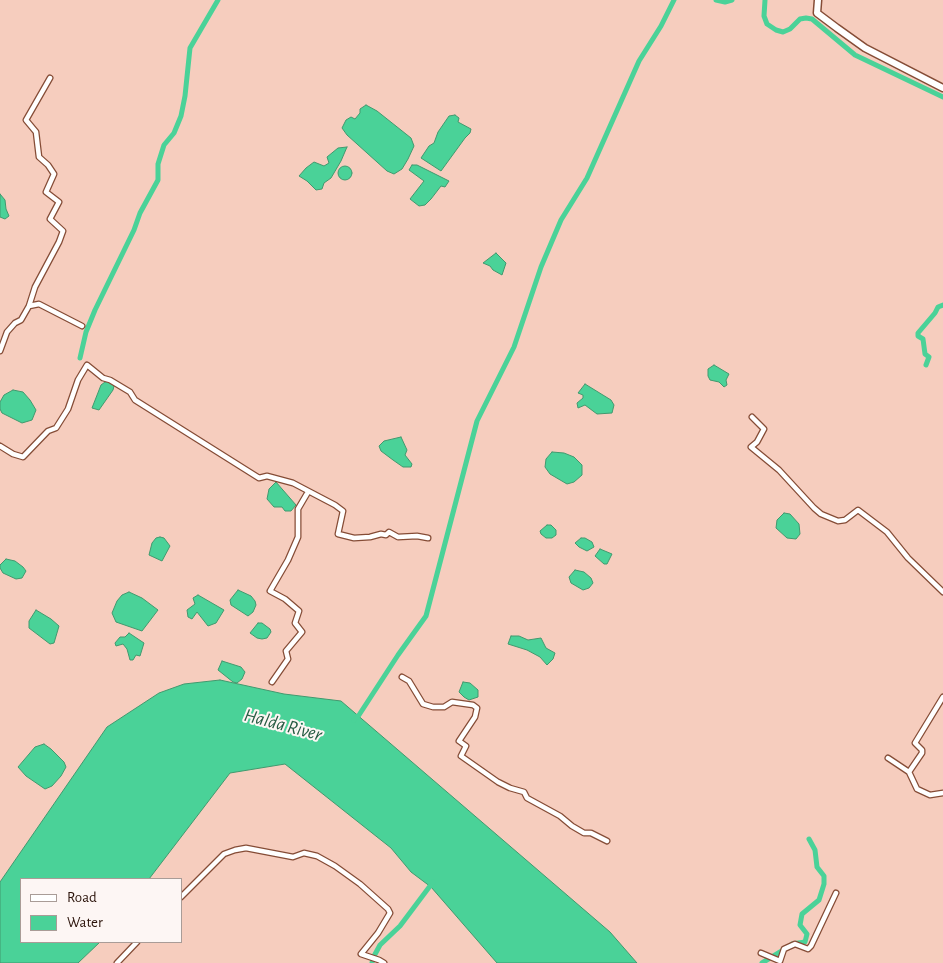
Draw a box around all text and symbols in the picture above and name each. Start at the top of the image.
water label: Halda River [242,704,324,746]
legend [20,878,182,943]
text: Road [67,890,97,905]
text: Water [67,915,103,930]

